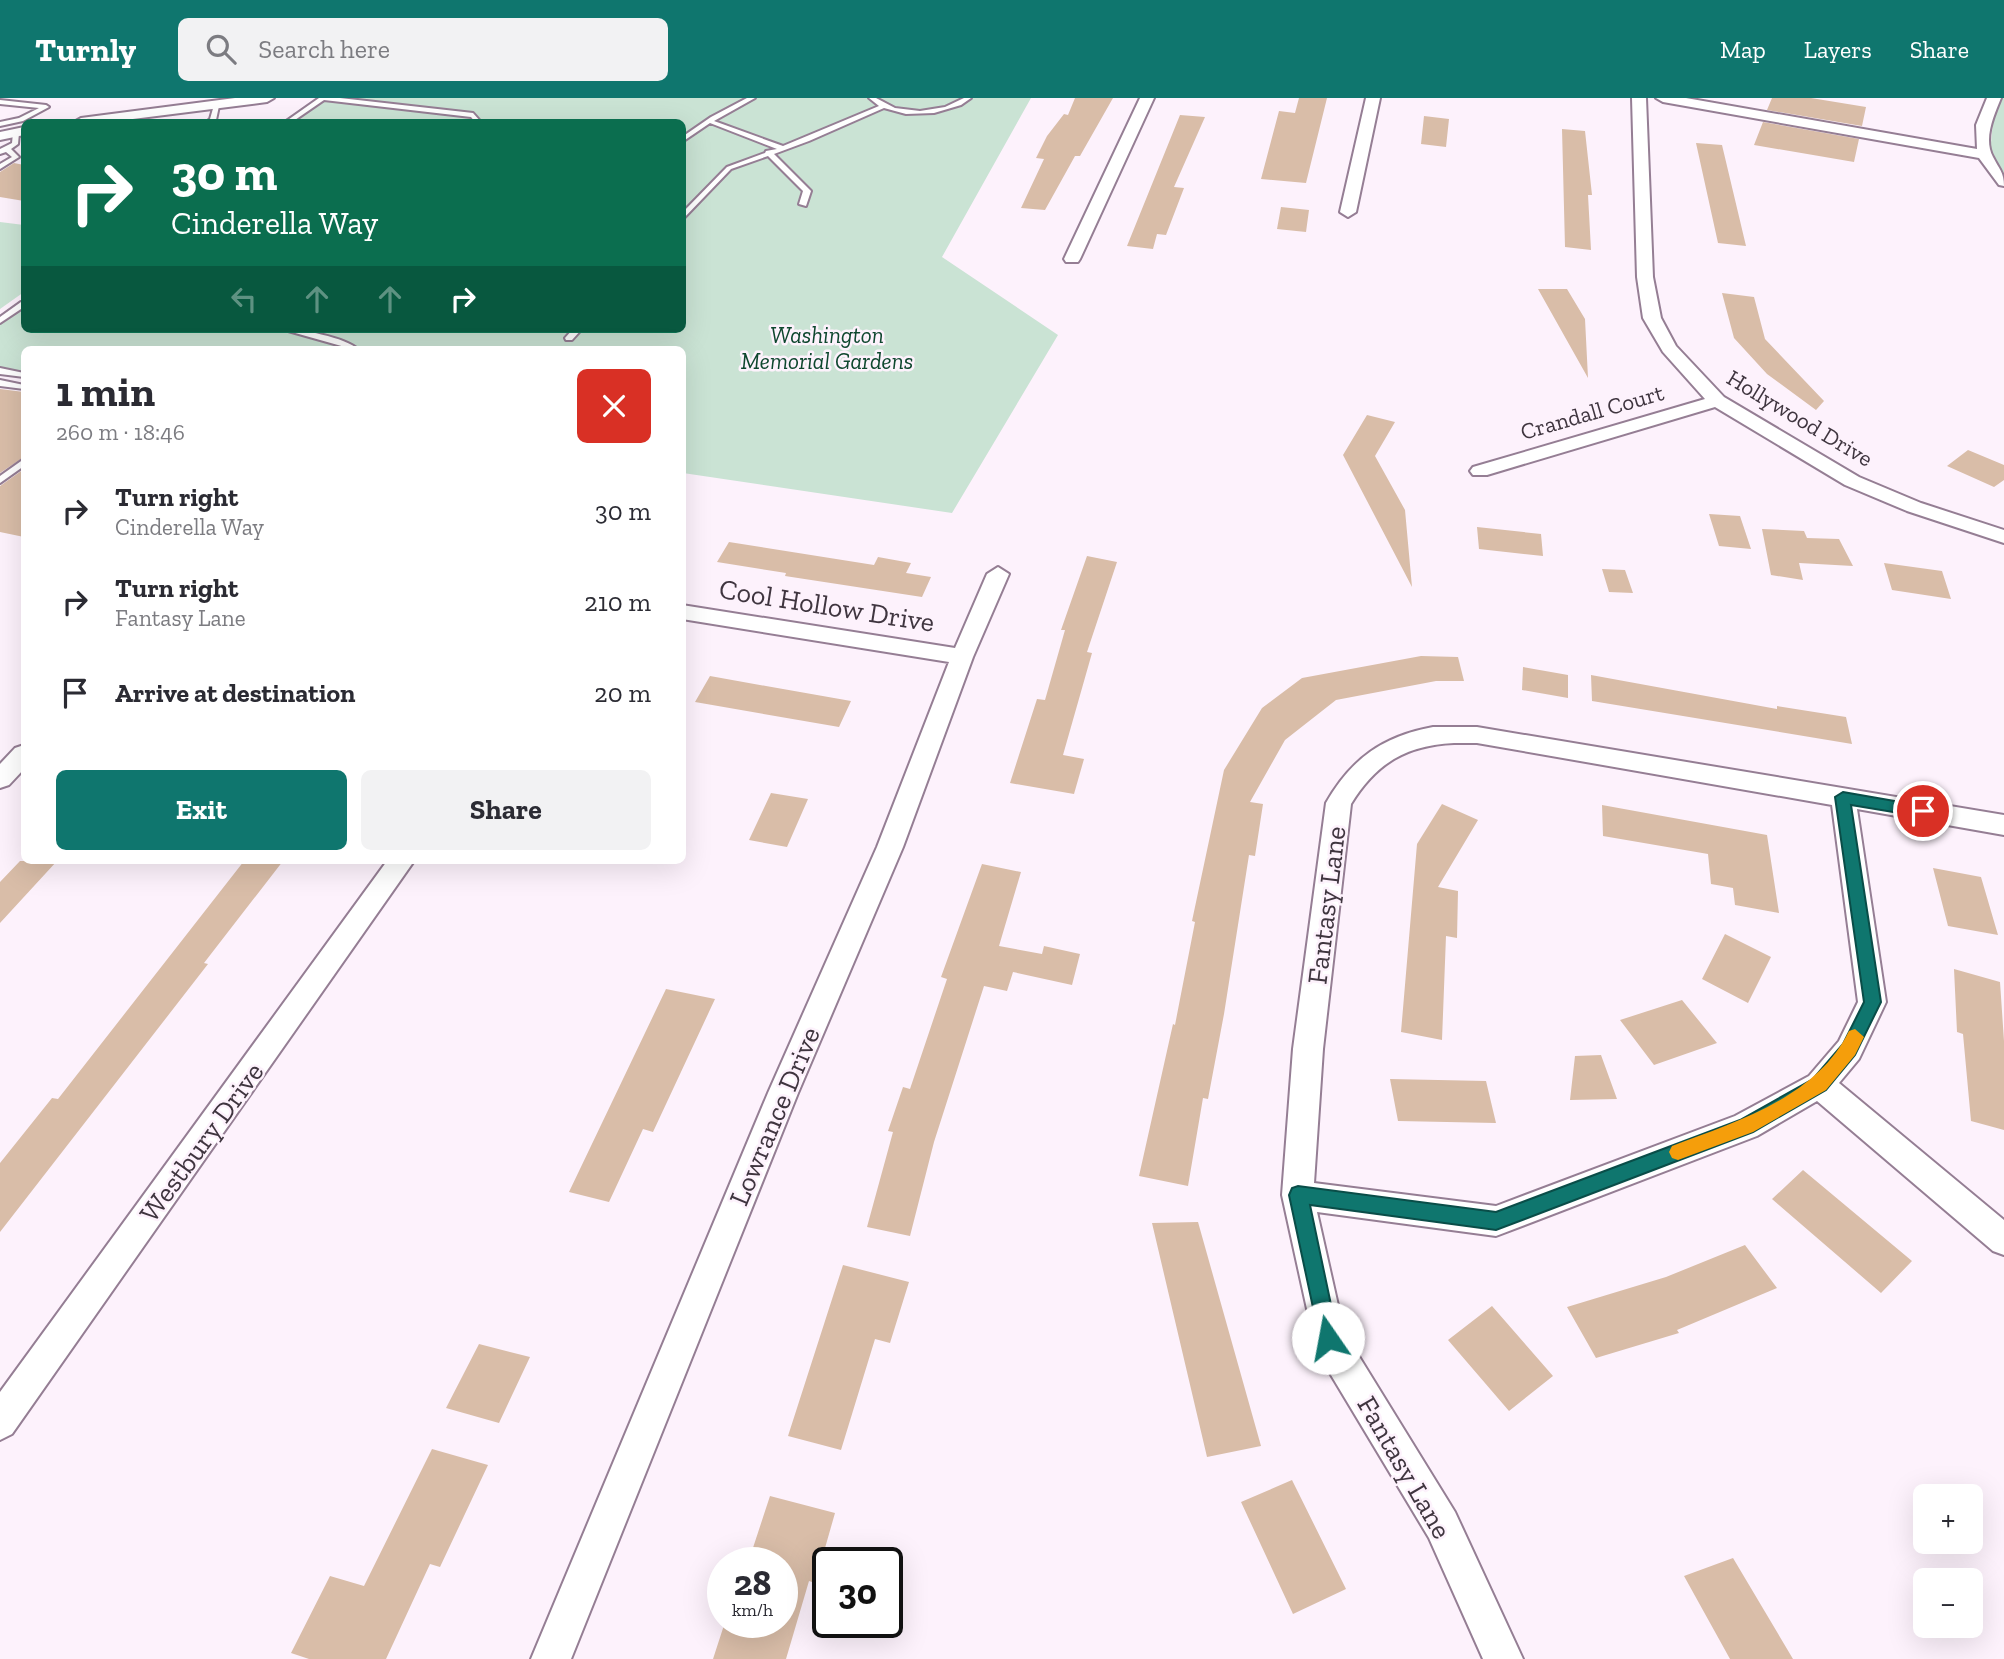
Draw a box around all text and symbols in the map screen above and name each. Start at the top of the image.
search box [178,18,668,81]
text: Turnly [35,30,136,69]
icon: search [202,30,240,68]
text: Search here [258,33,390,65]
text: Map [1720,35,1766,64]
text: Layers [1804,35,1872,64]
text: Share [1910,35,1969,64]
text: 30 m [171,144,277,203]
icon: right [56,147,147,238]
text: Cinderella Way [171,204,378,242]
icon: left [225,280,263,318]
icon: ahead [298,280,336,318]
icon: ahead [371,280,409,318]
icon: right [444,280,482,318]
park label: Washington Memorial Gardens [741,321,913,375]
street label: Hollywood Drive [1722,363,1878,473]
text: 1 min [56,366,155,417]
button: close [577,369,651,443]
street label: Crandall Court [1517,378,1667,446]
text: 260 m · 18:46 [56,418,185,446]
text: Turn right [115,481,238,513]
icon: right [56,492,94,530]
text: 30 m [595,495,651,527]
text: Cinderella Way [115,513,264,541]
text: Turn right [115,572,238,604]
street label: Cool Hollow Drive [717,572,937,639]
icon: right [56,583,94,621]
text: 210 m [584,586,651,618]
text: Fantasy Lane [115,604,246,632]
icon: arrive [56,674,94,712]
text: Arrive at destination [115,677,355,709]
text: 20 m [594,677,651,709]
button: Exit [56,770,347,850]
button: Share [361,770,651,850]
pin [1893,781,1953,841]
icon: arrive [1904,792,1942,830]
street label: Fantasy Lane [1300,824,1353,986]
street label: Lowrance Drive [722,1022,827,1210]
street label: Westbury Drive [133,1056,270,1228]
position arrow [1291,1301,1365,1375]
street label: Fantasy Lane [1351,1390,1459,1544]
map controls [1913,1484,1983,1638]
button: + [1913,1484,1983,1554]
speed limit sign: 30 [812,1547,903,1638]
text: 28 [734,1562,771,1604]
button: − [1913,1568,1983,1638]
text: km/h [732,1599,773,1621]

